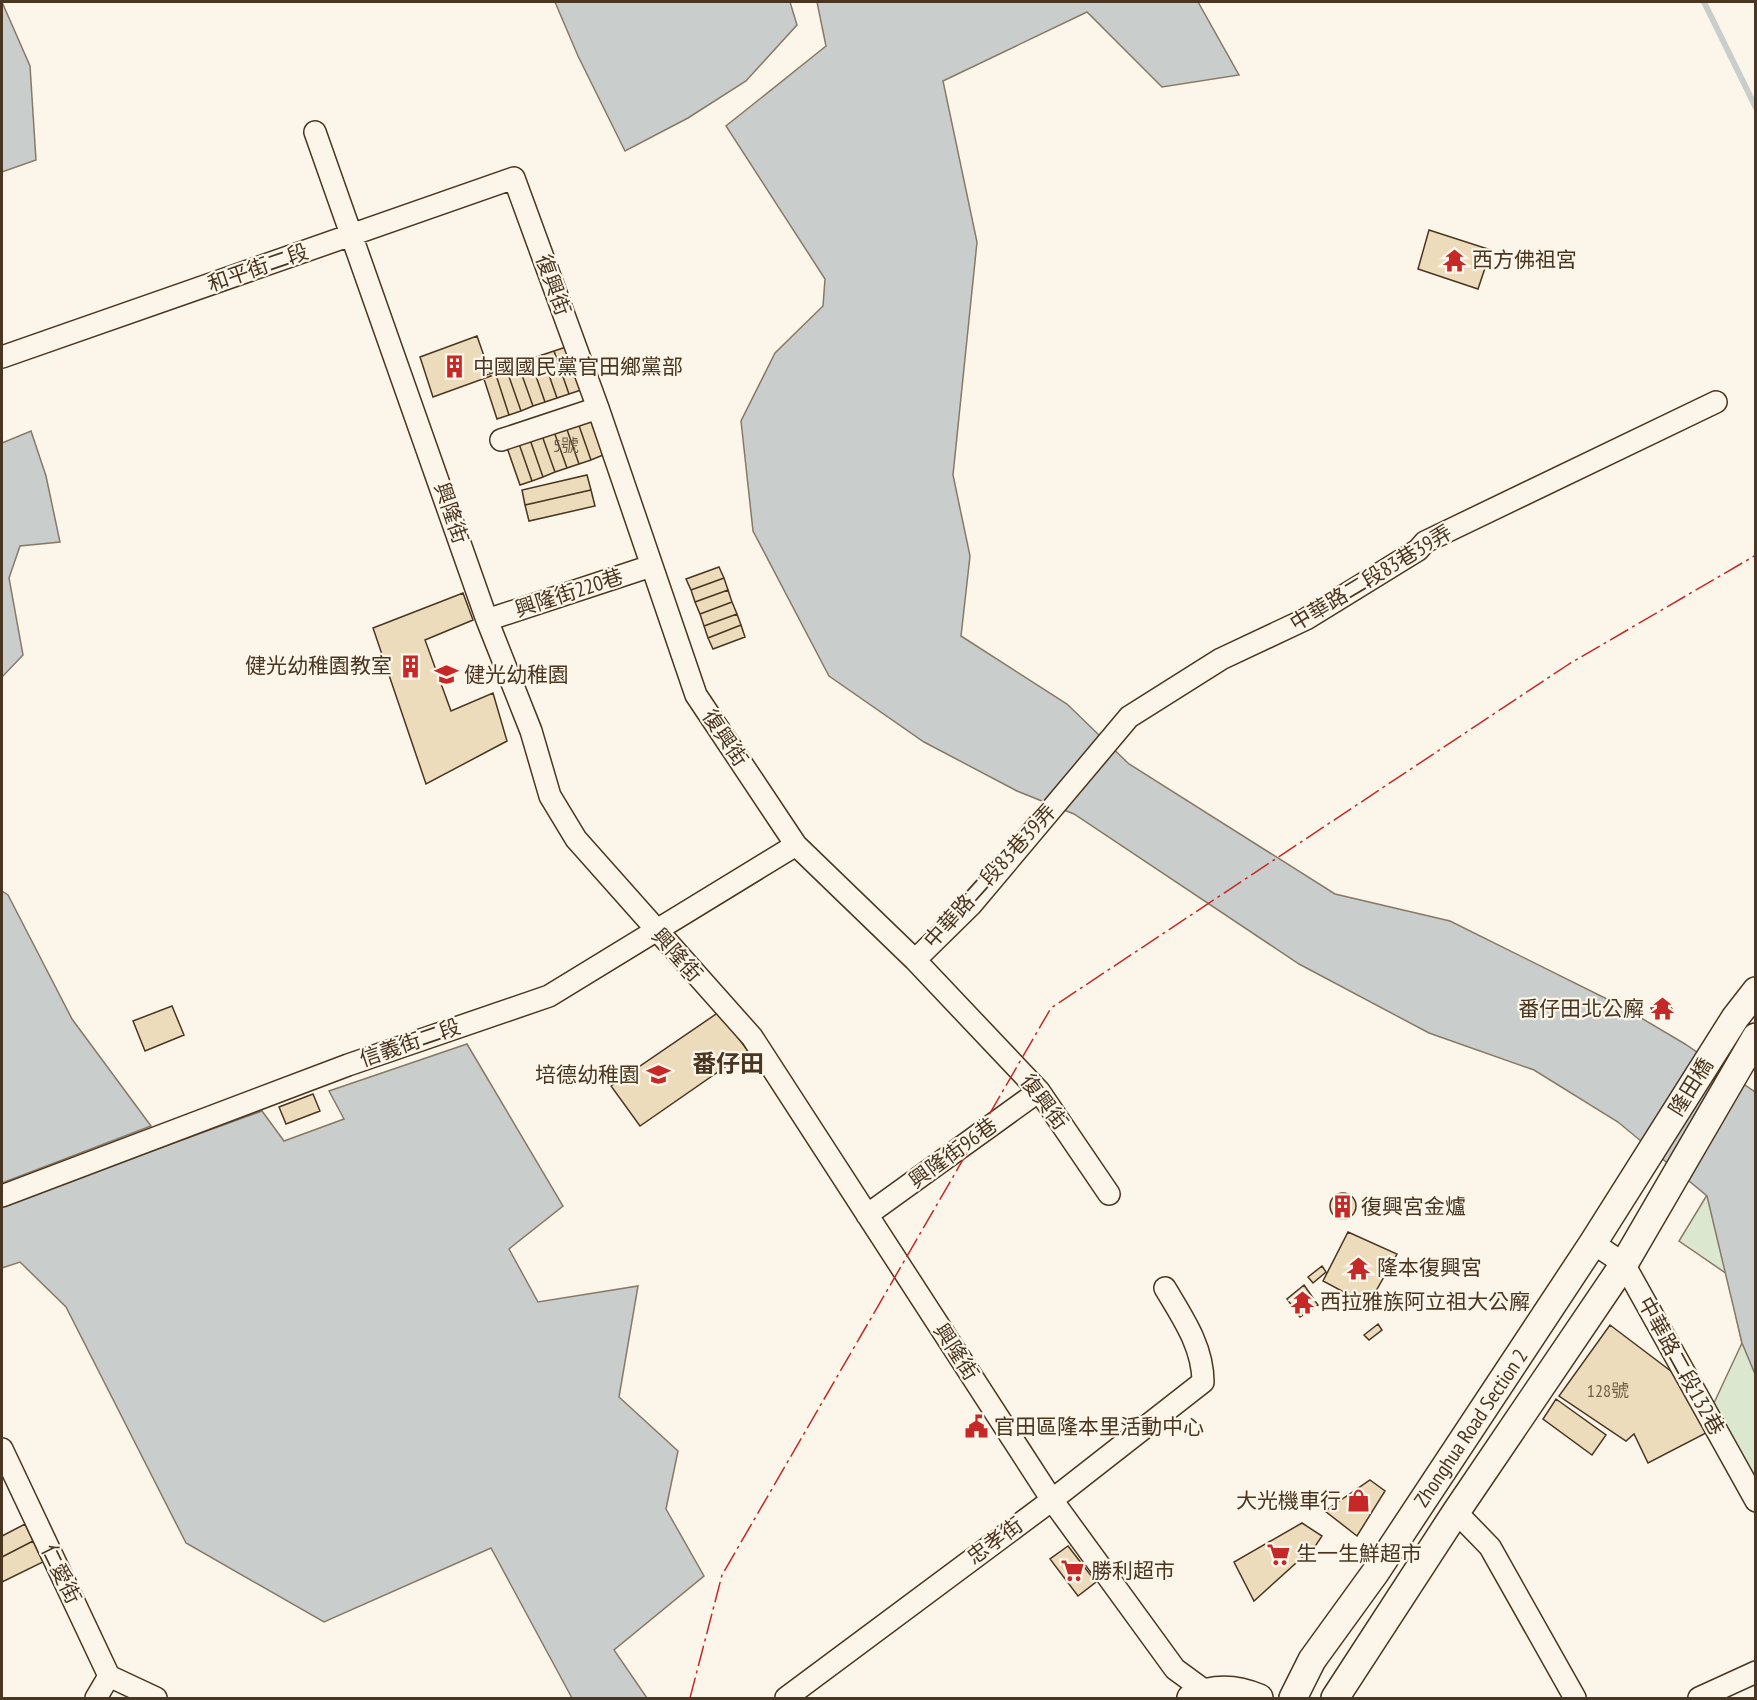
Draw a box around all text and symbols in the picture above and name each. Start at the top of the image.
street label: 和平街二段 [204,238,312,297]
place label: 西方佛祖宮 [1472,246,1577,273]
temple icon: 西方佛祖宮 [1441,247,1467,273]
street label: 復興街 [530,251,577,319]
place label: 中國國民黨官田鄉黨部 [473,353,683,380]
building icon: 中國國民黨官田鄉黨部 [442,354,468,380]
house number: 5號 [553,434,579,457]
street label: 興隆街 [428,479,474,547]
street label: 中華路二段83巷39弄 [1285,518,1457,637]
street label: 興隆街220巷 [511,562,626,623]
place label: 健光幼稚園教室 [245,652,392,679]
building icon: 健光幼稚園教室 [397,653,423,679]
place label: 健光幼稚園 [464,661,569,688]
school or university icon: 健光幼稚園 [433,662,459,688]
street label: 復興街 [697,704,754,771]
street label: 中華路二段83巷39弄 [918,798,1061,953]
street label: 興隆街 [646,922,708,987]
place label: 番仔田北公廨 [1518,995,1644,1022]
temple icon: 番仔田北公廨 [1649,996,1675,1022]
street label: 信義街二段 [356,1013,464,1072]
district label: 番仔田 [692,1048,764,1079]
street label: 隆田橋 [1662,1053,1719,1121]
place label: 培德幼稚園 [535,1061,640,1088]
school or university icon: 培德幼稚園 [645,1062,671,1088]
street label: 復興街 [1015,1068,1074,1135]
street label: 興隆街96巷 [903,1111,1002,1194]
place label: 復興宮金爐 [1361,1193,1466,1220]
building icon: 復興宮金爐 [1330,1194,1356,1220]
place label: 隆本復興宮 [1377,1254,1482,1281]
temple icon: 隆本復興宮 [1346,1255,1372,1281]
place label: 西拉雅族阿立祖大公廨 [1320,1288,1530,1315]
temple icon: 西拉雅族阿立祖大公廨 [1289,1289,1315,1315]
street label: 中華路二段132巷 [1632,1292,1731,1440]
street label: 興隆街 [928,1318,985,1385]
street label: Zhonghua Road Section 2 [1408,1344,1533,1512]
house number: 128號 [1587,1379,1629,1402]
place label: 官田區隆本里活動中心 [994,1413,1204,1440]
public building icon: 官田區隆本里活動中心 [963,1414,989,1440]
place label: 大光機車行 [1236,1487,1341,1514]
shop icon: 大光機車行 [1346,1488,1372,1514]
street label: 忠孝街 [961,1511,1028,1570]
street label: 仁愛街 [36,1540,87,1608]
place label: 生一生鮮超市 [1296,1540,1422,1567]
supermarket icon: 生一生鮮超市 [1265,1541,1291,1567]
place label: 勝利超市 [1091,1557,1175,1584]
supermarket icon: 勝利超市 [1060,1558,1086,1584]

